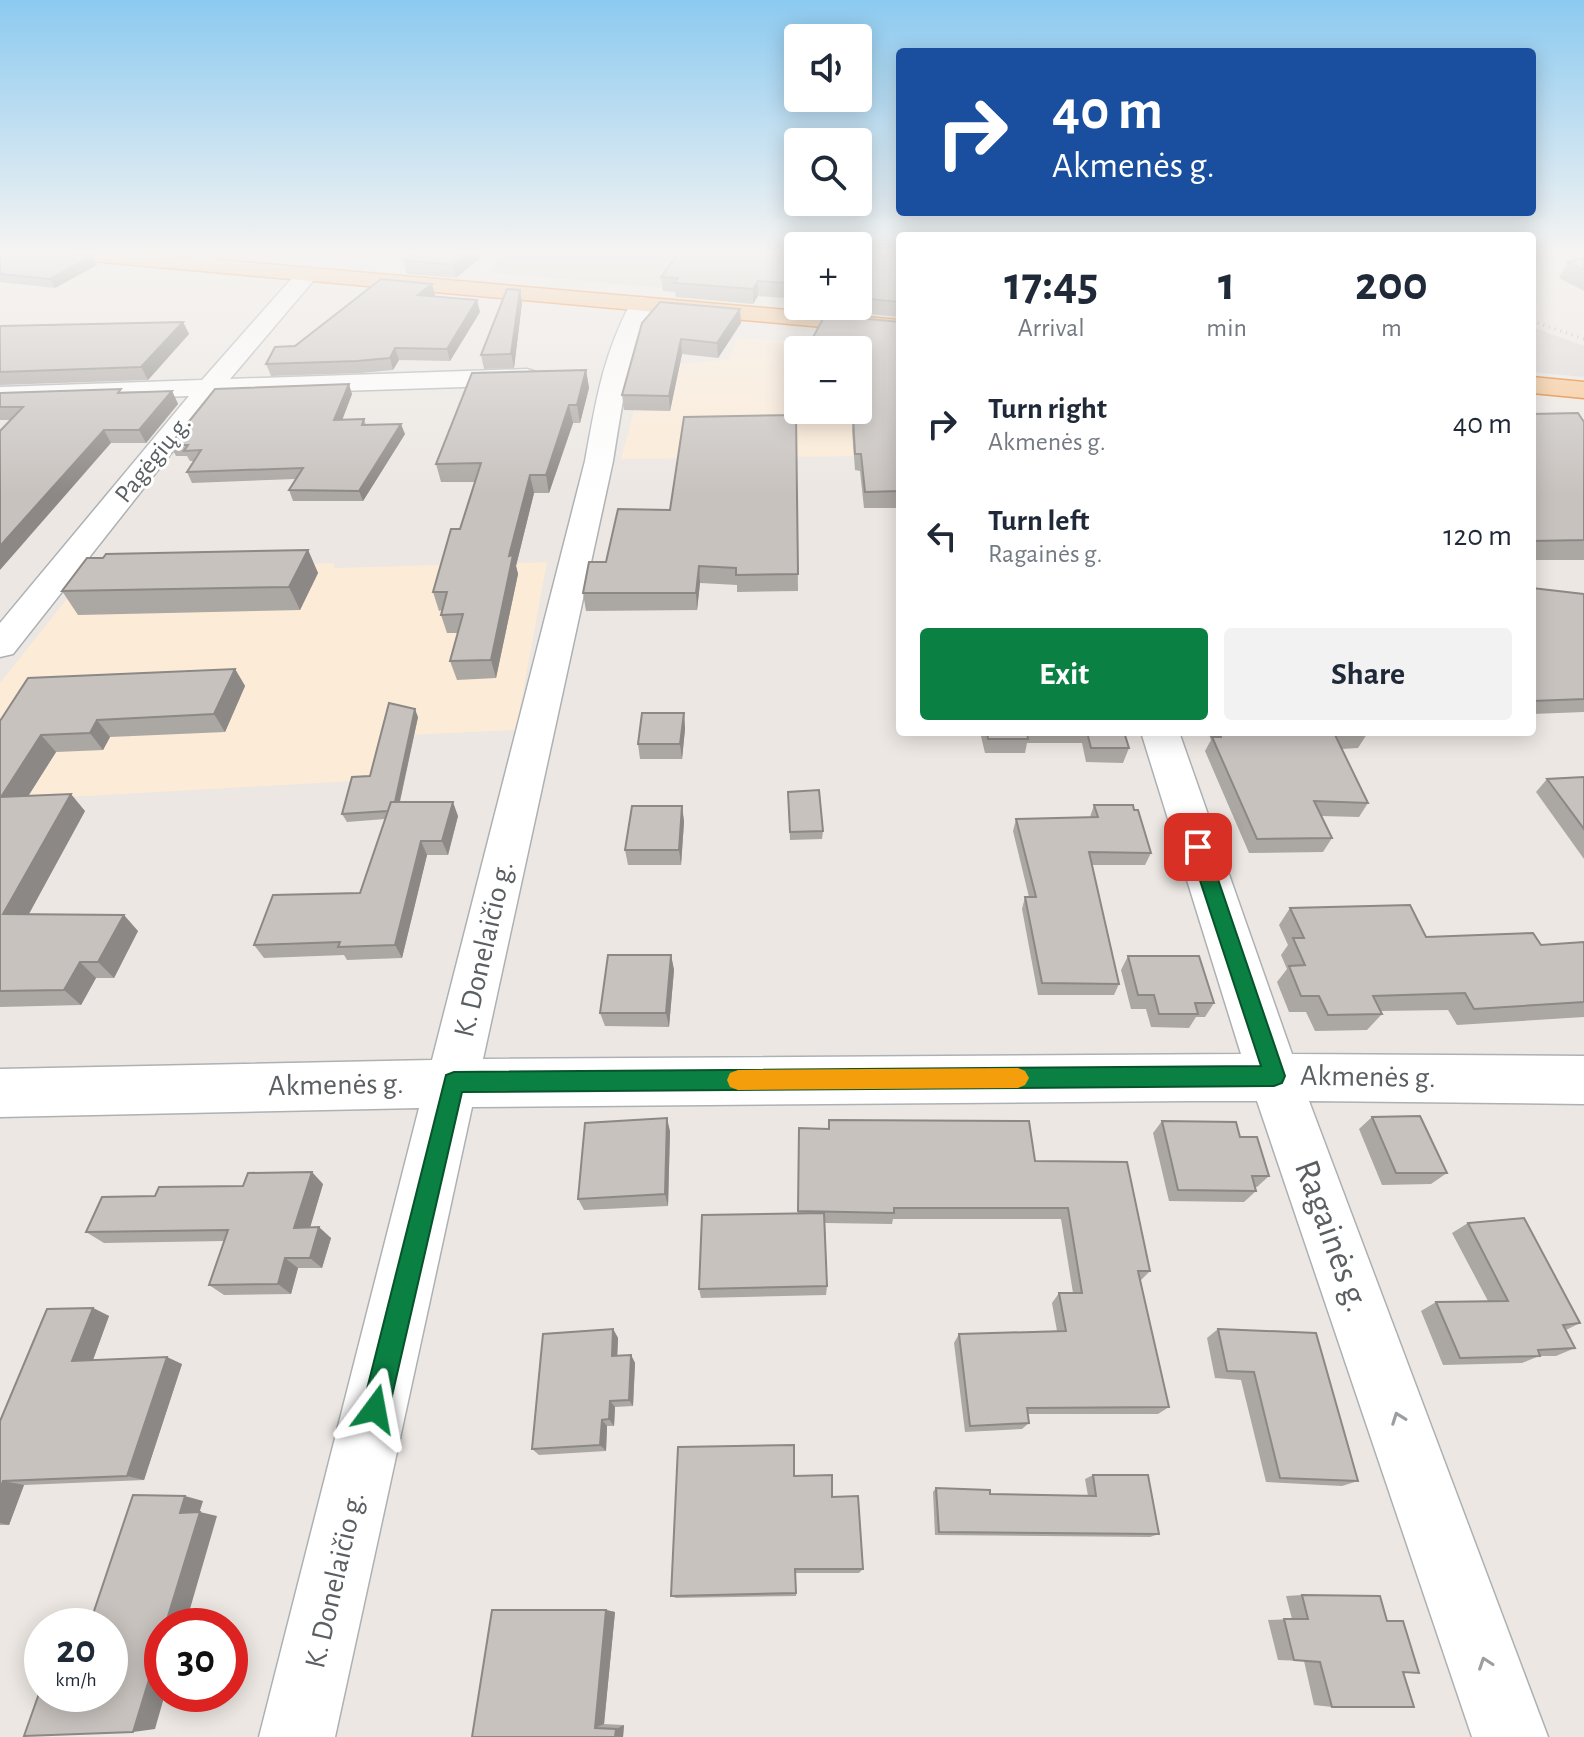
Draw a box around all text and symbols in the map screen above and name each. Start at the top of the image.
map controls [784,24,872,424]
button: sound [784,24,872,112]
icon: right [920,80,1024,184]
text: 40 m [1052,83,1163,139]
button: search [784,128,872,216]
text: Akmenės g. [1052,148,1215,184]
button: + [784,232,872,320]
text: 17:45 [1004,261,1098,309]
text: 1 [1218,261,1235,309]
text: 200 [1355,261,1428,309]
text: Arrival [1018,315,1085,341]
text: min [1206,315,1247,341]
text: m [1381,315,1402,341]
button: − [784,336,872,424]
text: Turn right [988,394,1107,424]
icon: right [920,402,964,446]
text: 40 m [1453,409,1512,439]
street label: Pagėgių g. [110,410,196,508]
text: Akmenės g. [988,429,1106,455]
text: Turn left [988,506,1089,536]
icon: left [920,514,964,558]
text: 120 m [1443,521,1512,551]
text: Ragainės g. [988,541,1102,567]
button: Exit [920,628,1208,720]
button: Share [1224,628,1512,720]
pin [1164,813,1232,881]
icon: arrive [1176,825,1220,869]
street label: K. Donelaičio g. [449,858,519,1040]
street label: Akmenės g. [1300,1061,1436,1093]
street label: Akmenės g. [268,1069,404,1101]
street label: Ragainės g. [1288,1155,1376,1317]
position arrow [333,1367,417,1451]
one-way arrow [1391,1412,1408,1426]
street label: K. Donelaičio g. [300,1489,370,1671]
speed limit sign: 30 [144,1608,248,1712]
text: 20 [56,1630,96,1670]
one-way arrow [1478,1657,1494,1671]
text: km/h [55,1670,97,1690]

